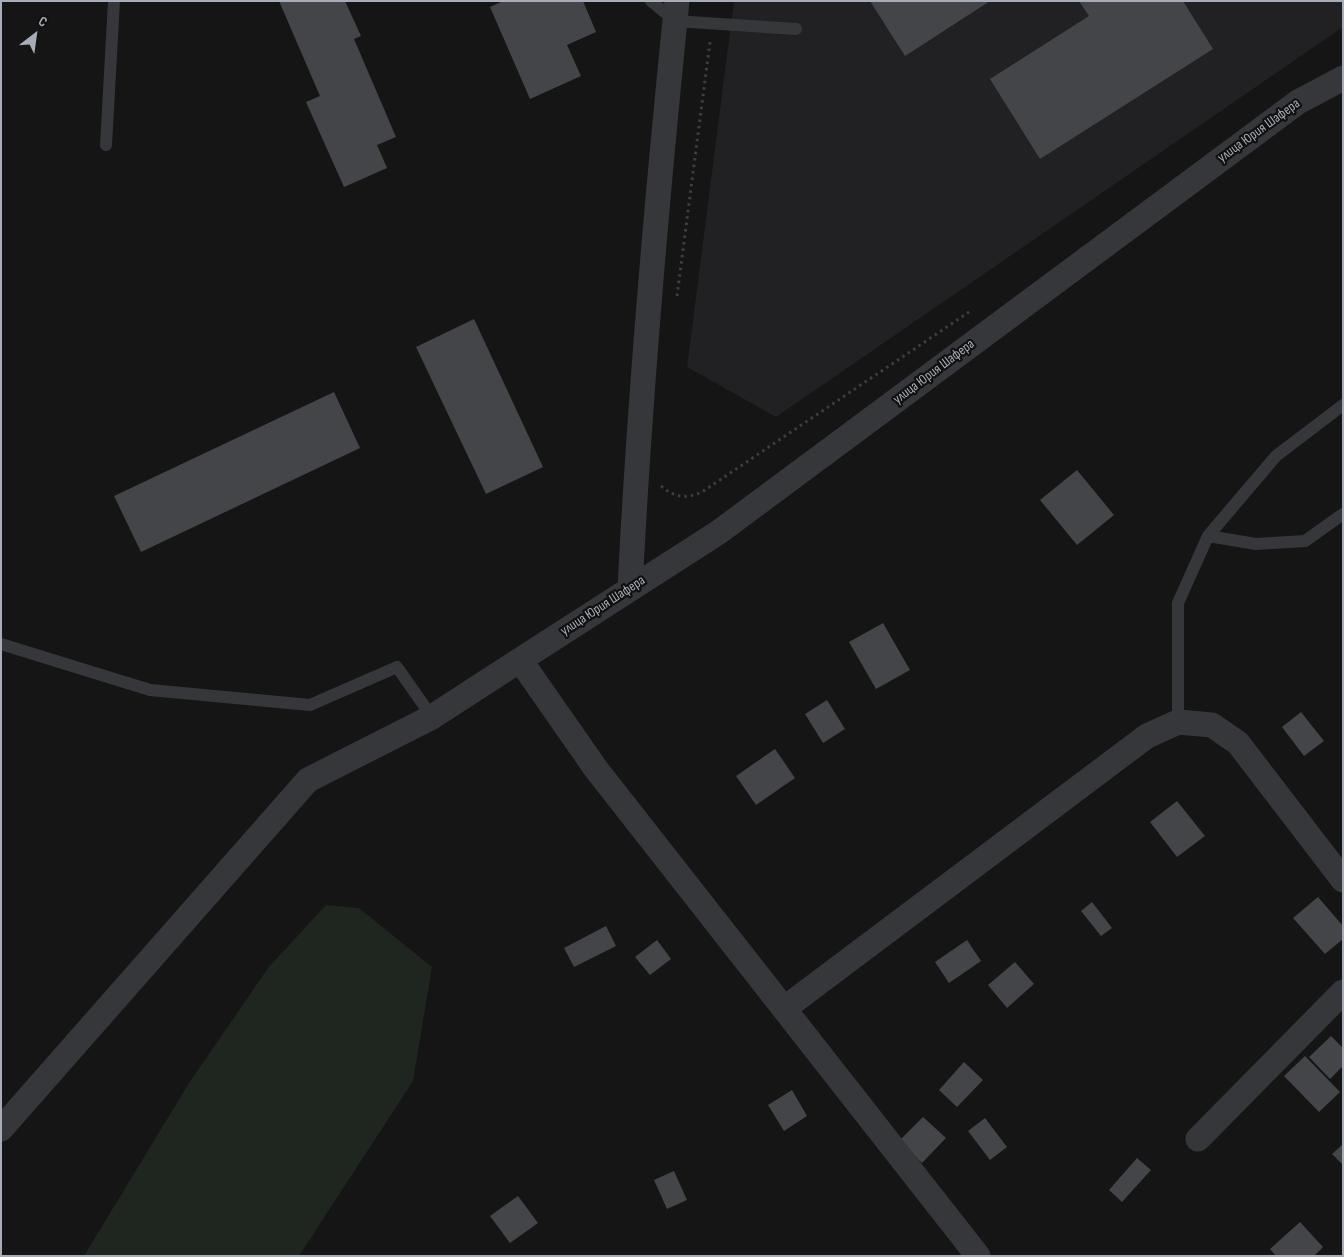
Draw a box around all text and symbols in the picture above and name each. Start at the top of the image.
north arrow [10,10,60,60]
text: С [35,12,50,31]
street label: улица Юрия Шафера [1215,96,1303,166]
street label: улица Юрия Шафера [890,336,978,408]
street label: улица Юрия Шафера [558,572,648,640]

